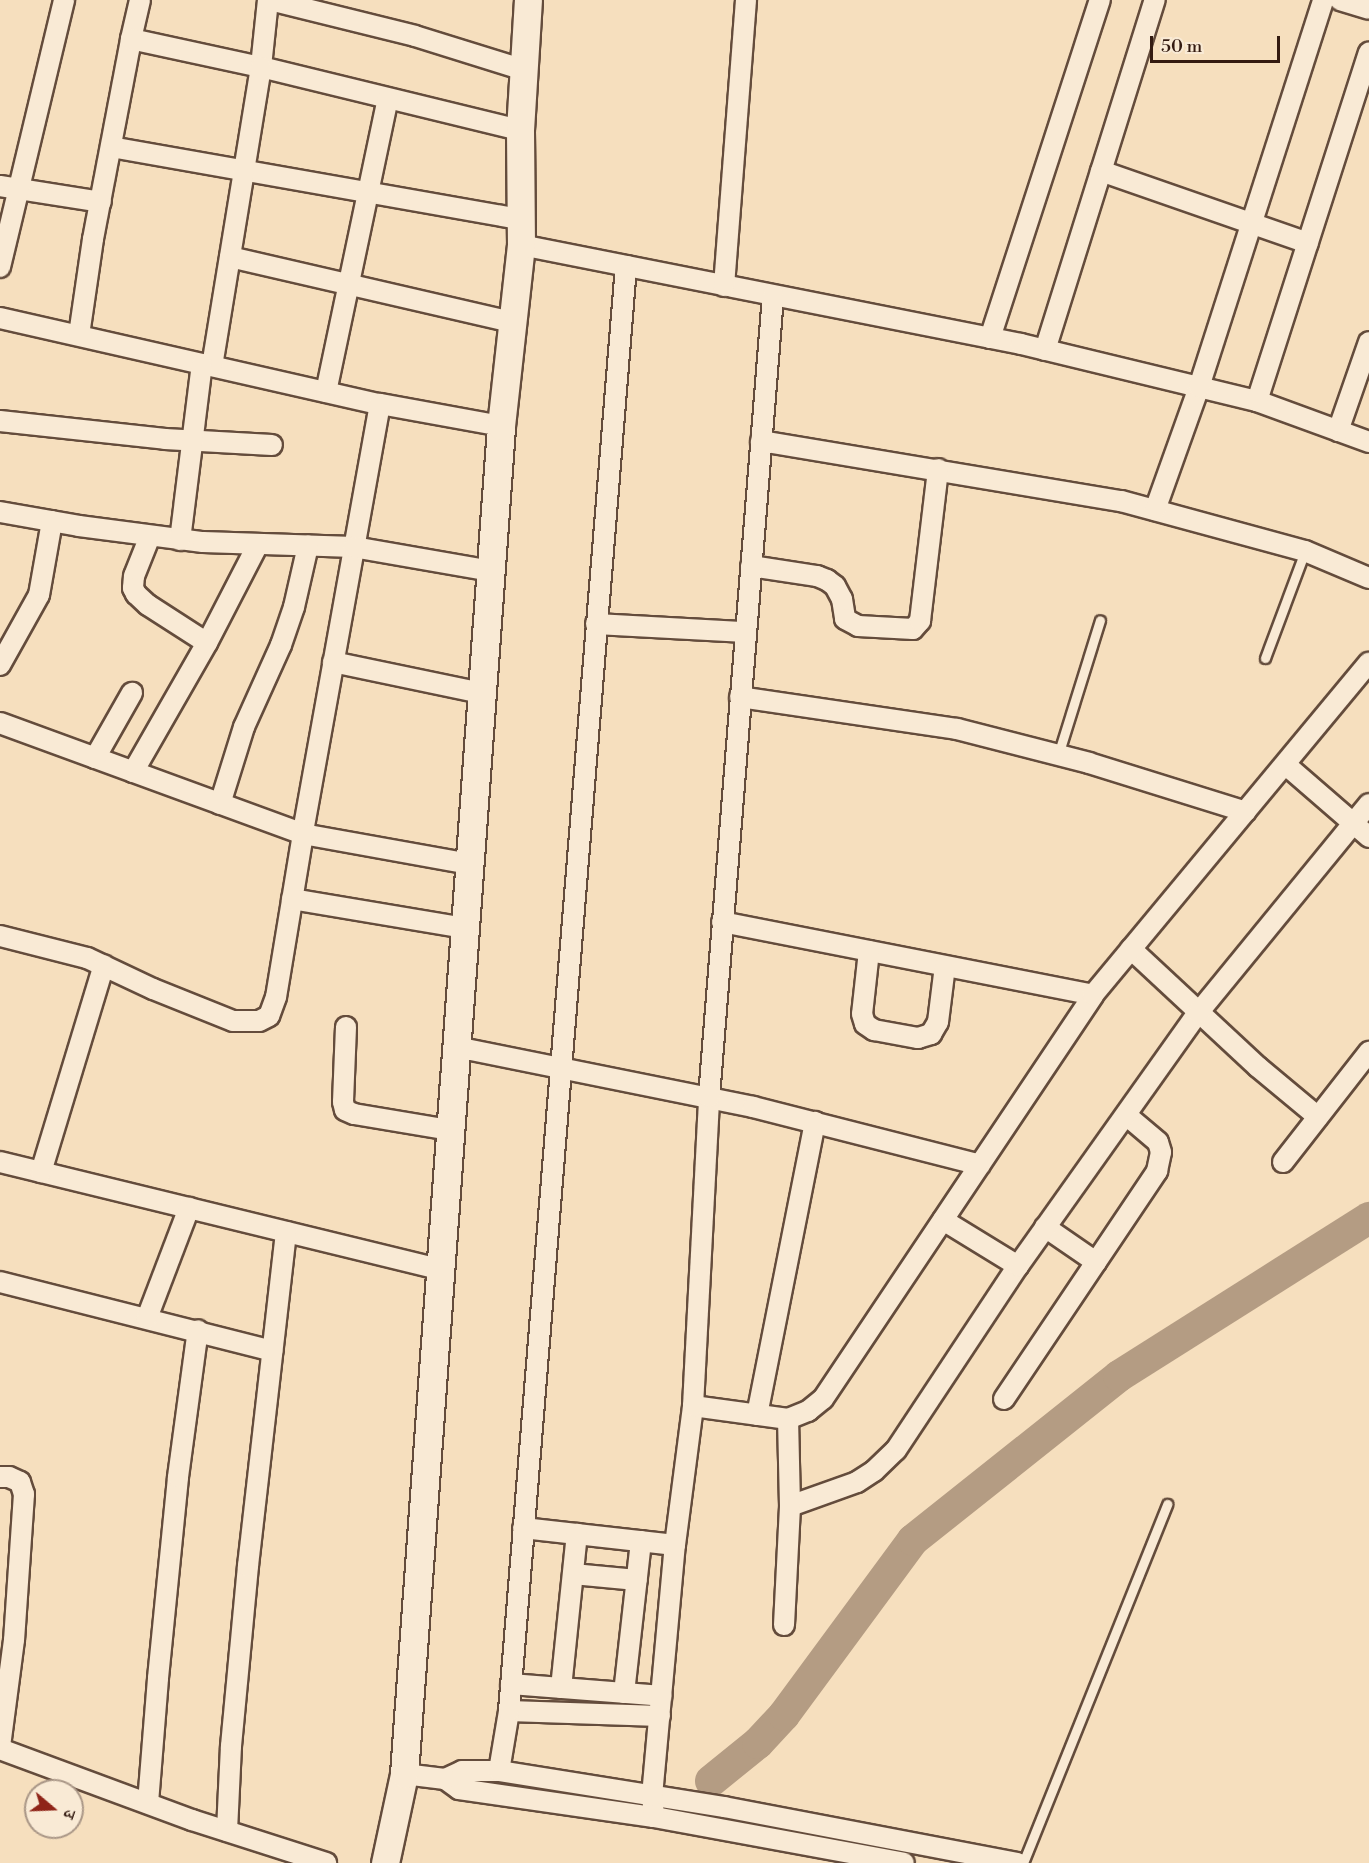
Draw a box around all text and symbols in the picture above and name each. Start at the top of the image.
scale bar [1153,24,1284,62]
text: 50 m [1161,35,1202,58]
north arrow [24,1779,84,1839]
text: उ [58,1807,80,1821]

